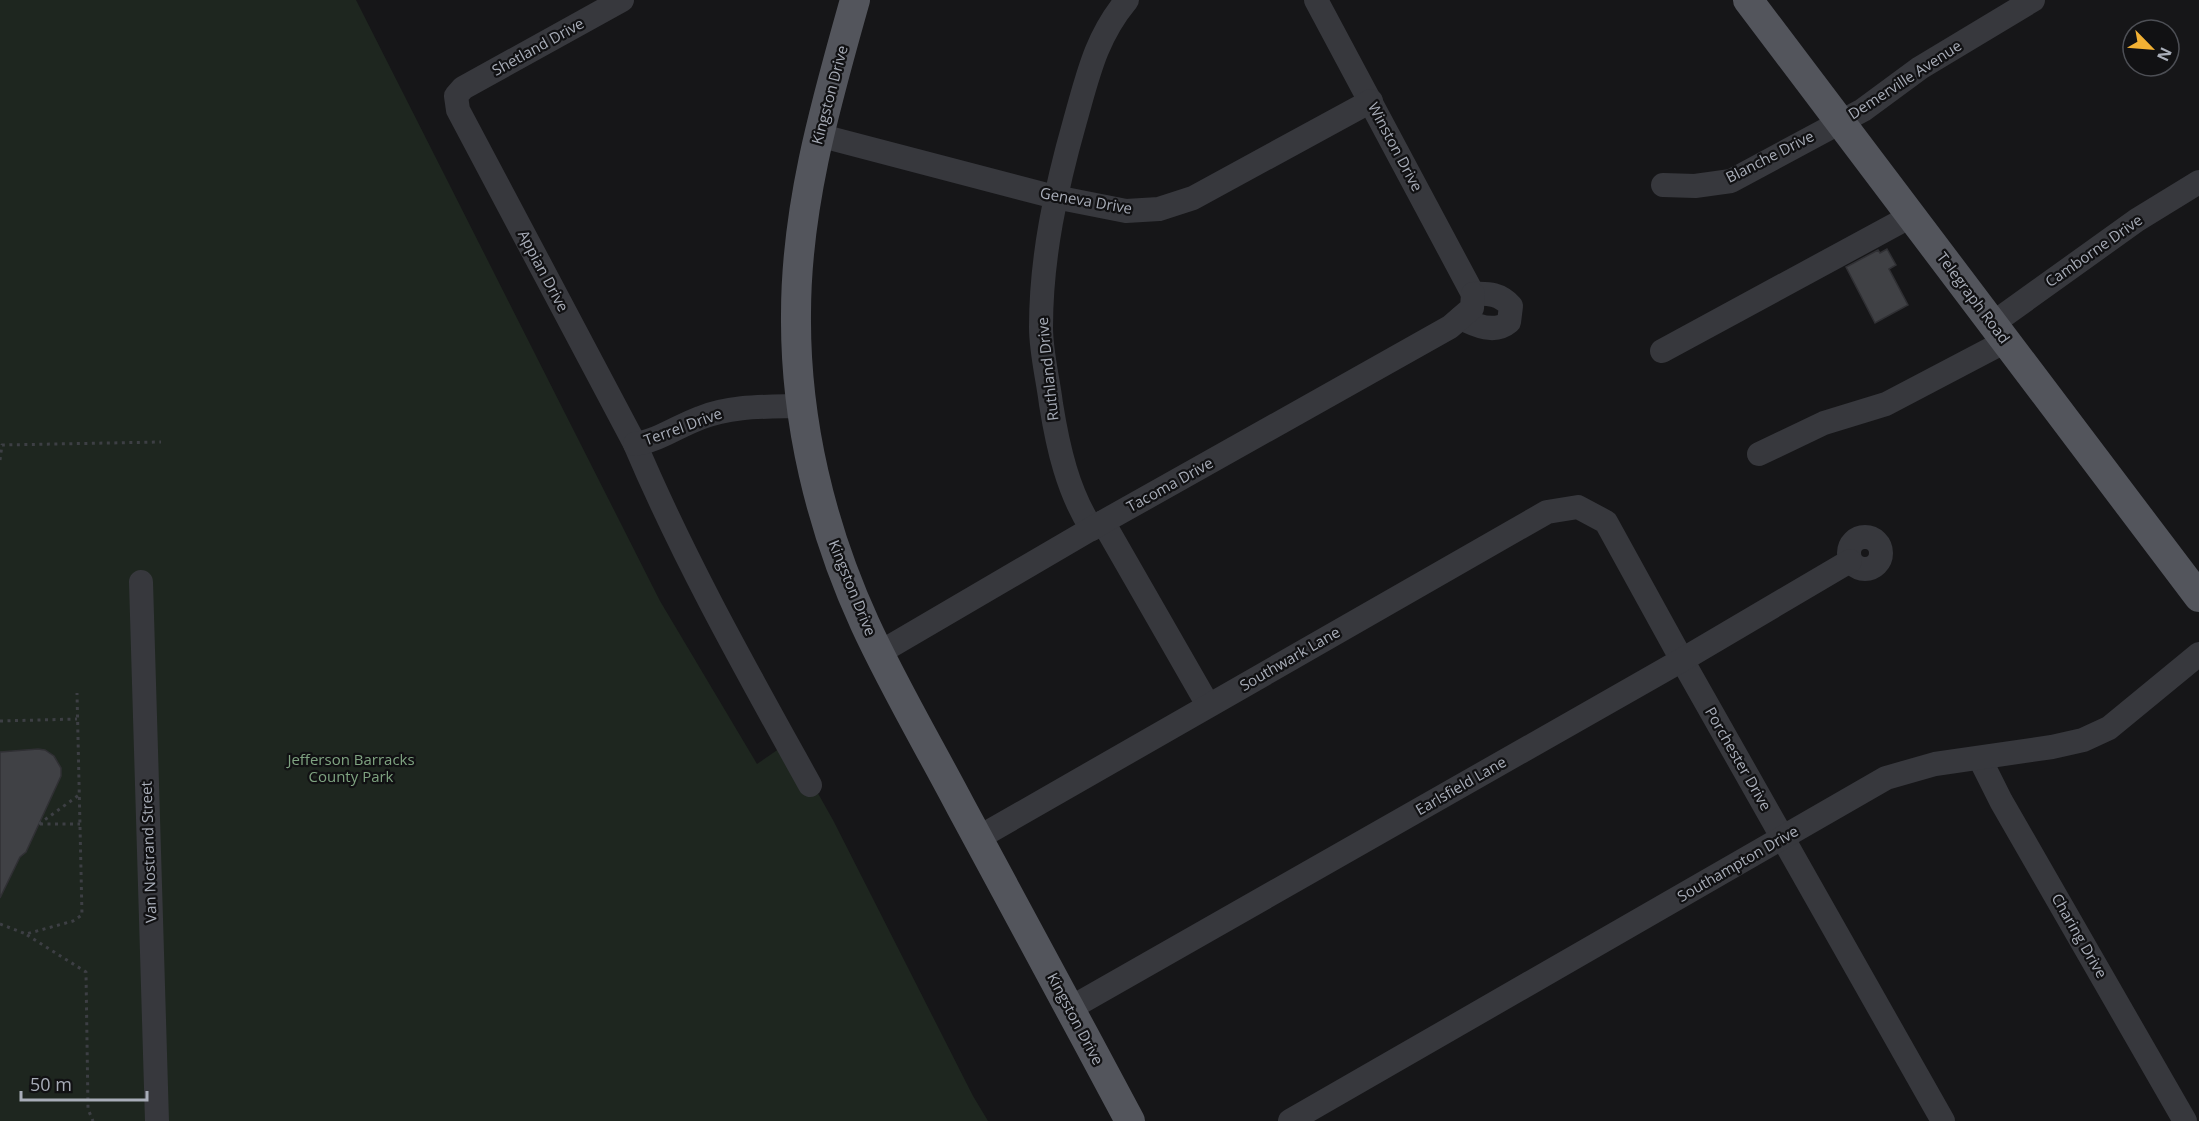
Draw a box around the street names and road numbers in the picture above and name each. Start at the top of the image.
street label: Shetland Drive [488,13,587,80]
street label: Demerville Avenue [1844,35,1965,123]
street label: Kingston Drive [806,43,852,146]
street label: Winston Drive [1364,98,1428,195]
street label: Blanche Drive [1722,125,1817,187]
street label: Geneva Drive [1038,182,1134,218]
street label: Camborne Drive [2041,209,2146,291]
street label: Appian Drive [514,226,574,315]
street label: Telegraph Road [1933,248,2015,347]
street label: Ruthland Drive [1032,316,1062,422]
street label: Terrel Drive [641,403,725,449]
street label: Tacoma Drive [1123,452,1216,516]
street label: Kingston Drive [825,537,881,638]
street label: Southwark Lane [1236,621,1343,695]
street label: Porchester Drive [1701,703,1777,814]
street label: Earlsfield Lane [1411,751,1510,819]
street label: Van Nostrand Street [136,781,160,923]
street label: Southampton Drive [1673,820,1802,906]
street label: Charing Drive [2047,889,2112,982]
street label: Kingston Drive [1043,969,1109,1068]

